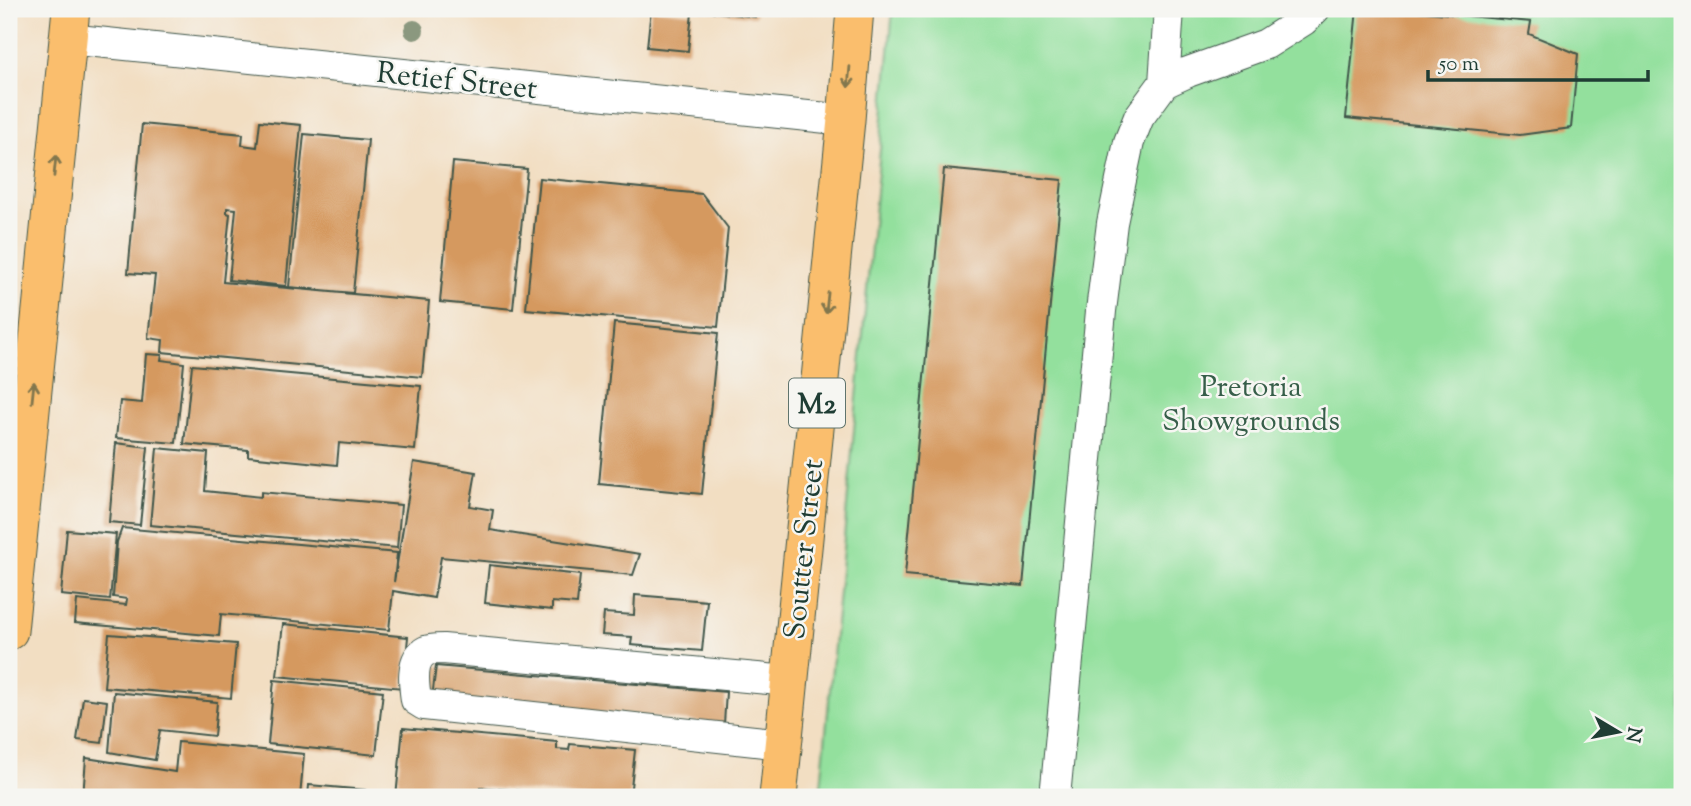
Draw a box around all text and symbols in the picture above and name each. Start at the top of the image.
scale bar [1428,38,1649,82]
text: 50 m [1438,50,1479,80]
street label: Retief Street [374,53,539,112]
one-way arrow [842,65,855,88]
one-way arrow [49,155,62,178]
one-way arrow [820,291,833,314]
park label: Pretoria Showgrounds [1162,367,1340,444]
road number: M2 [789,378,845,428]
one-way arrow [26,381,39,404]
street label: Soutter Street [775,457,836,642]
north arrow [1582,698,1652,768]
text: N [1618,725,1647,744]

